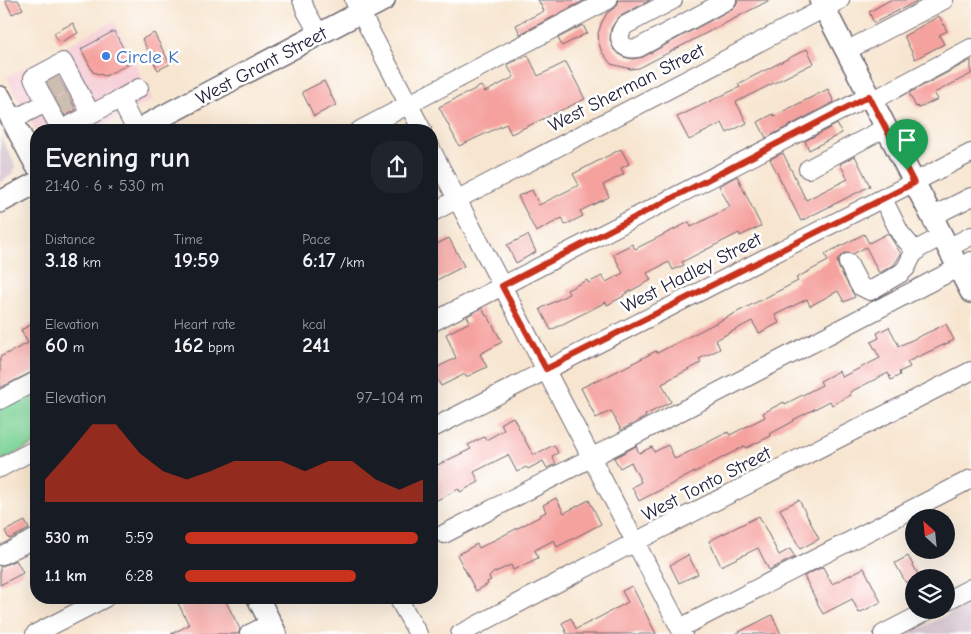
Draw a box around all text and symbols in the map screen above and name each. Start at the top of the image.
street label: West Grant Street [192,22,331,110]
street label: West Sherman Street [545,39,709,137]
place label: Circle K [116,46,179,68]
marker: Circle K [100,50,112,62]
pin [886,119,928,170]
icon: arrive [893,126,921,154]
button: share [371,141,423,193]
text: Evening run [45,142,190,174]
text: 21:40 · 6 × 530 m [45,177,164,195]
street label: West Hadley Street [618,228,766,318]
text: Distance [45,231,95,248]
text: Time [174,231,203,248]
text: Pace [302,231,331,248]
text: 3.18 [45,248,78,272]
text: 19:59 [174,248,219,272]
text: 6:17 [302,248,335,272]
text: km [78,254,101,271]
text: /km [335,254,365,271]
text: Elevation [45,316,99,333]
text: Heart rate [174,316,235,333]
text: kcal [302,316,326,333]
text: 60 [45,333,68,357]
text: 162 [174,333,203,357]
text: 241 [302,333,330,357]
text: m [68,339,84,356]
text: bpm [203,339,235,356]
text: Elevation [45,389,106,407]
text: 97–104 m [356,389,423,407]
street label: West Tonto Street [638,442,775,526]
north arrow [905,509,955,559]
map controls [905,509,955,619]
text: 530 m [45,529,89,547]
text: 5:59 [125,529,154,547]
text: 1.1 km [45,567,87,585]
text: 6:28 [125,567,153,585]
button: layers [905,569,955,619]

